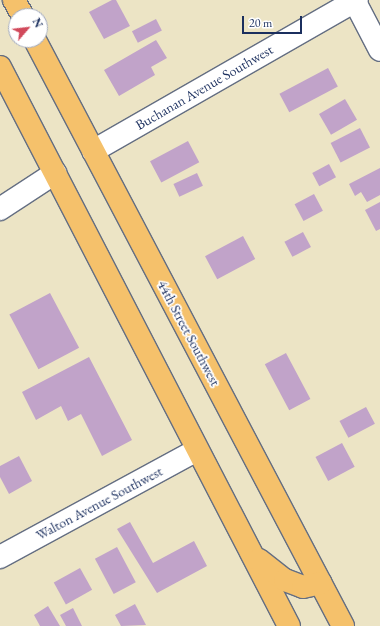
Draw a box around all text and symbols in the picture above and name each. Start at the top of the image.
north arrow [8,8,48,48]
scale bar [244,8,304,34]
text: 20 m [249,15,272,31]
text: N [29,16,46,30]
street label: Buchanan Avenue Southwest [132,41,276,133]
street label: 44th Street Southwest [154,277,224,389]
street label: Walton Avenue Southwest [33,463,165,543]

